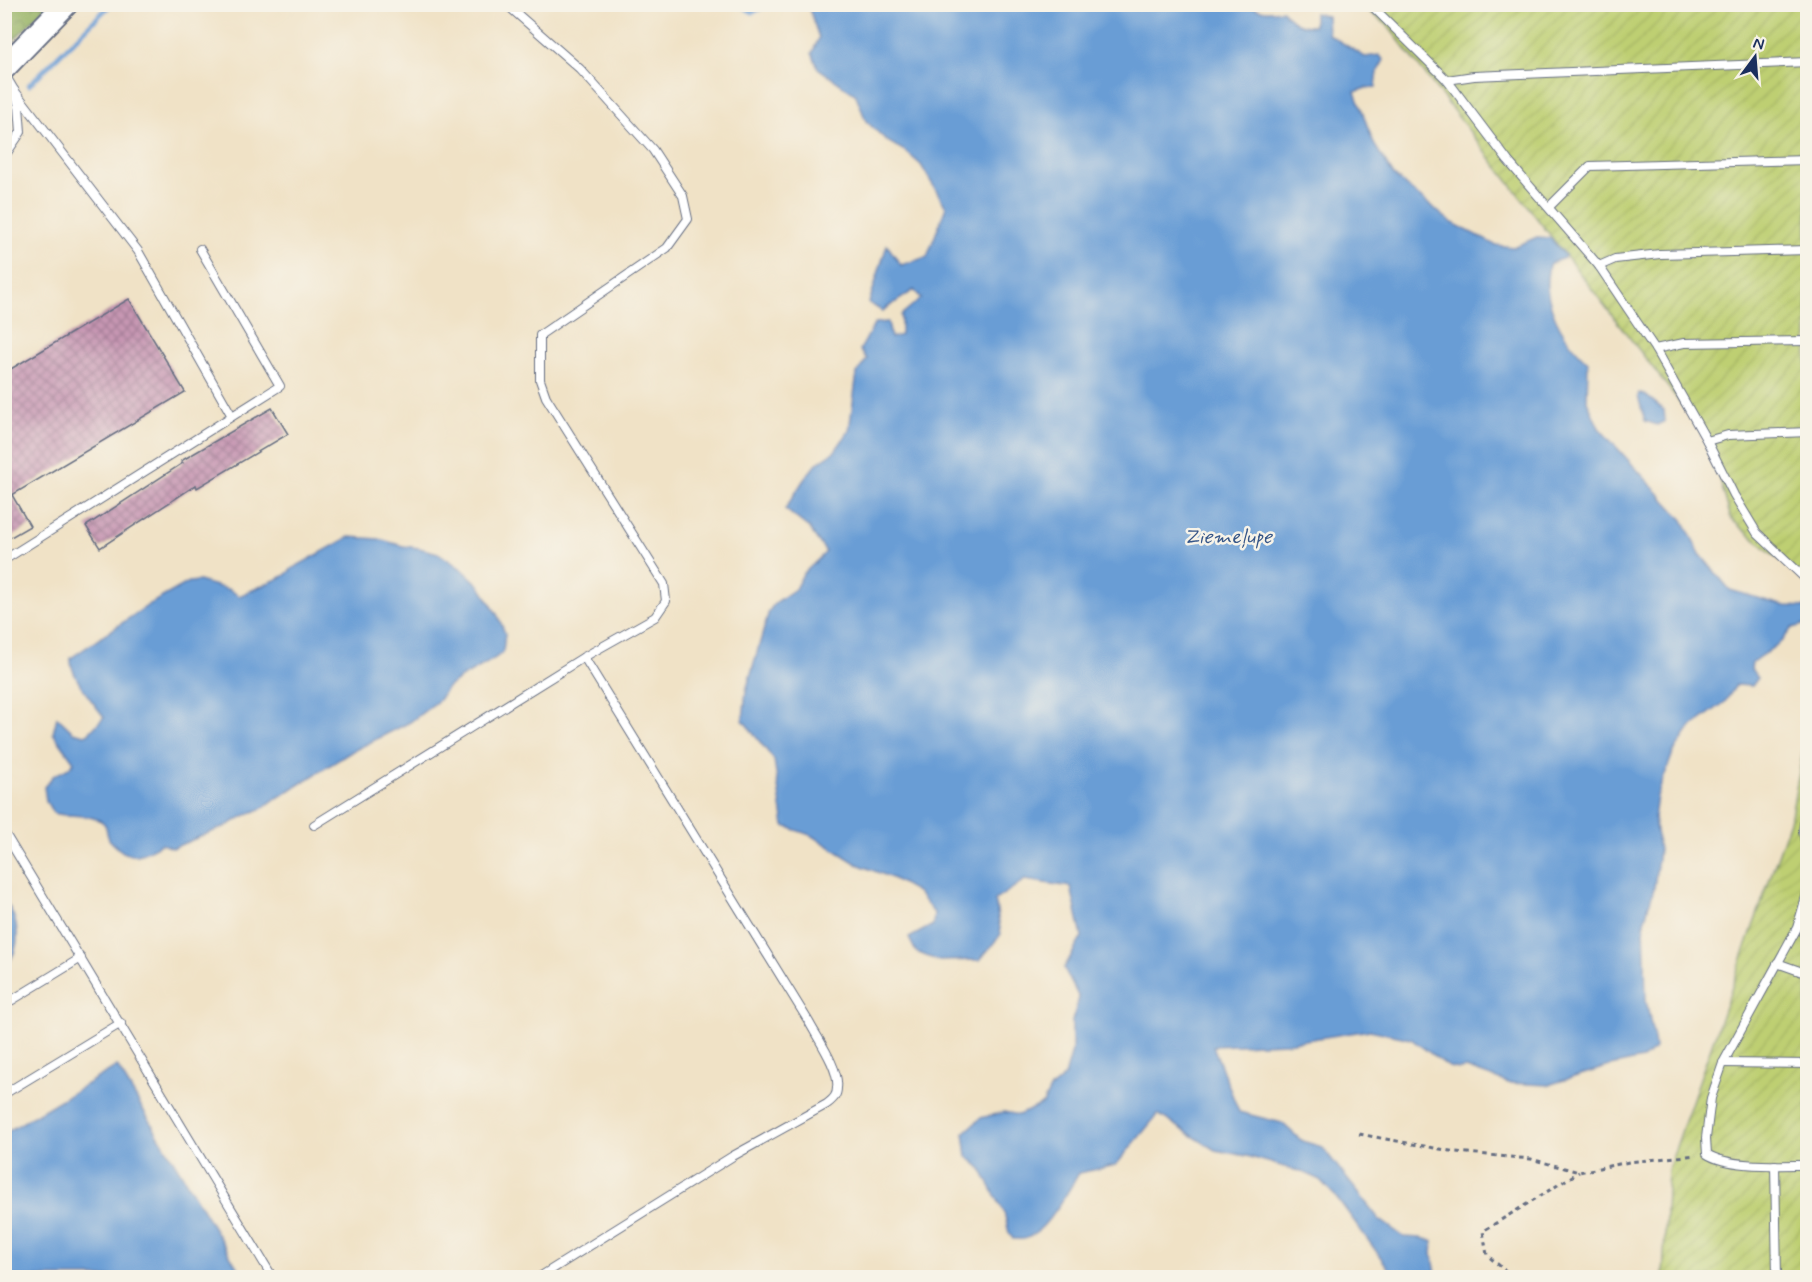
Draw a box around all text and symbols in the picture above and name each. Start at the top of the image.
north arrow [1725,27,1785,87]
text: N [1751,32,1767,56]
water label: Ziemeļupe [1184,524,1273,551]

